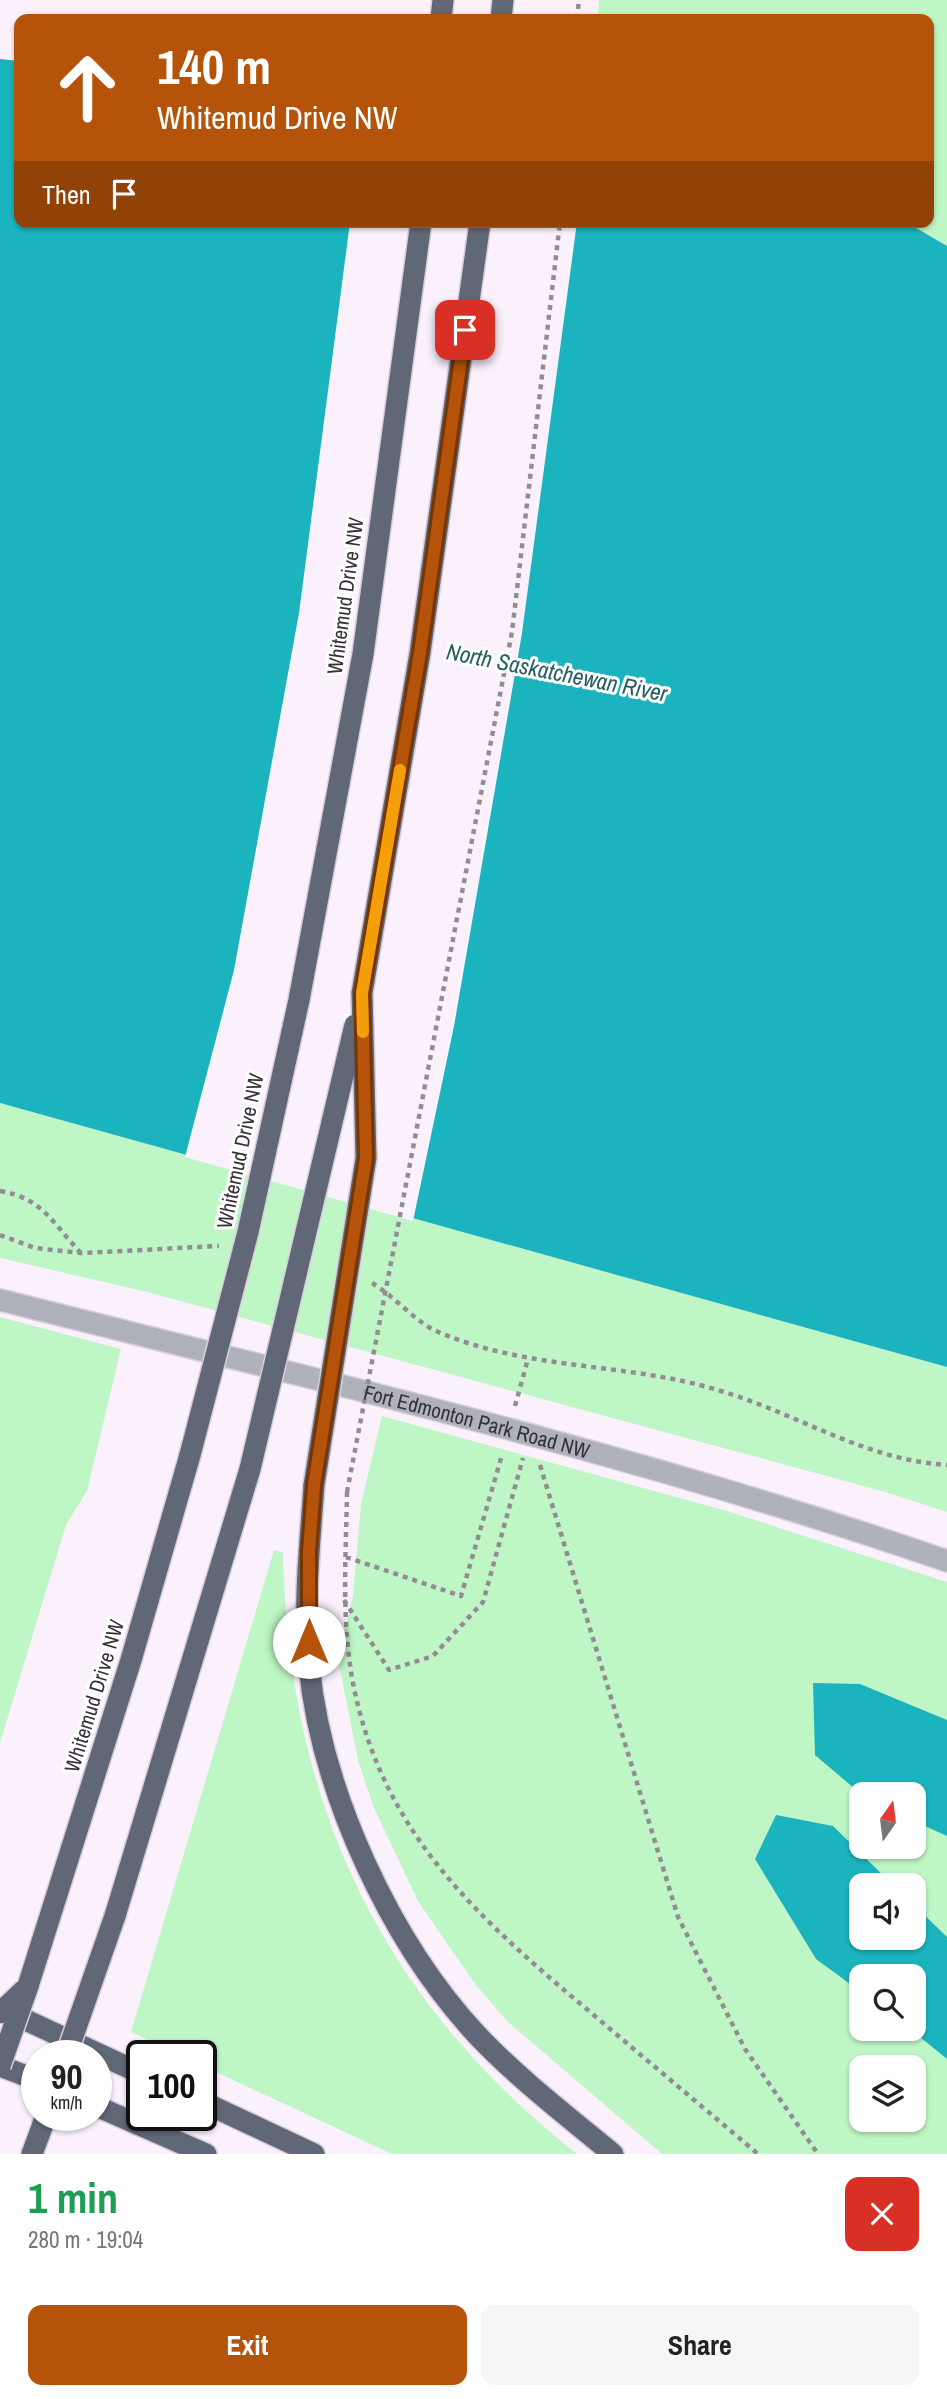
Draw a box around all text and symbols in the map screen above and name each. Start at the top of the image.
text: 140 m [157,33,271,99]
icon: ahead [42,42,133,133]
text: Whitemud Drive NW [157,96,398,139]
icon: arrive [105,175,143,213]
text: Then [42,177,91,212]
pin [435,300,495,360]
icon: arrive [446,311,484,349]
street label: Whitemud Drive NW [320,515,370,676]
water label: North Saskatchewan River [444,635,671,709]
street label: Whitemud Drive NW [209,1070,271,1231]
street label: Fort Edmonton Park Road NW [361,1377,594,1465]
position arrow [272,1605,346,1679]
street label: Whitemud Drive NW [57,1616,131,1776]
north arrow [849,1782,926,1858]
map controls [849,1782,926,2132]
button: sound [849,1873,926,1950]
button: search [849,1964,926,2041]
speed limit sign: 100 [126,2040,217,2131]
text: 90 [51,2053,82,2100]
button: layers [849,2055,926,2132]
text: km/h [51,2090,83,2115]
text: 1 min [28,2170,118,2226]
button: close [845,2177,919,2251]
text: 280 m · 19:04 [28,2224,143,2255]
button: Exit [28,2305,467,2385]
button: Share [481,2305,919,2385]

